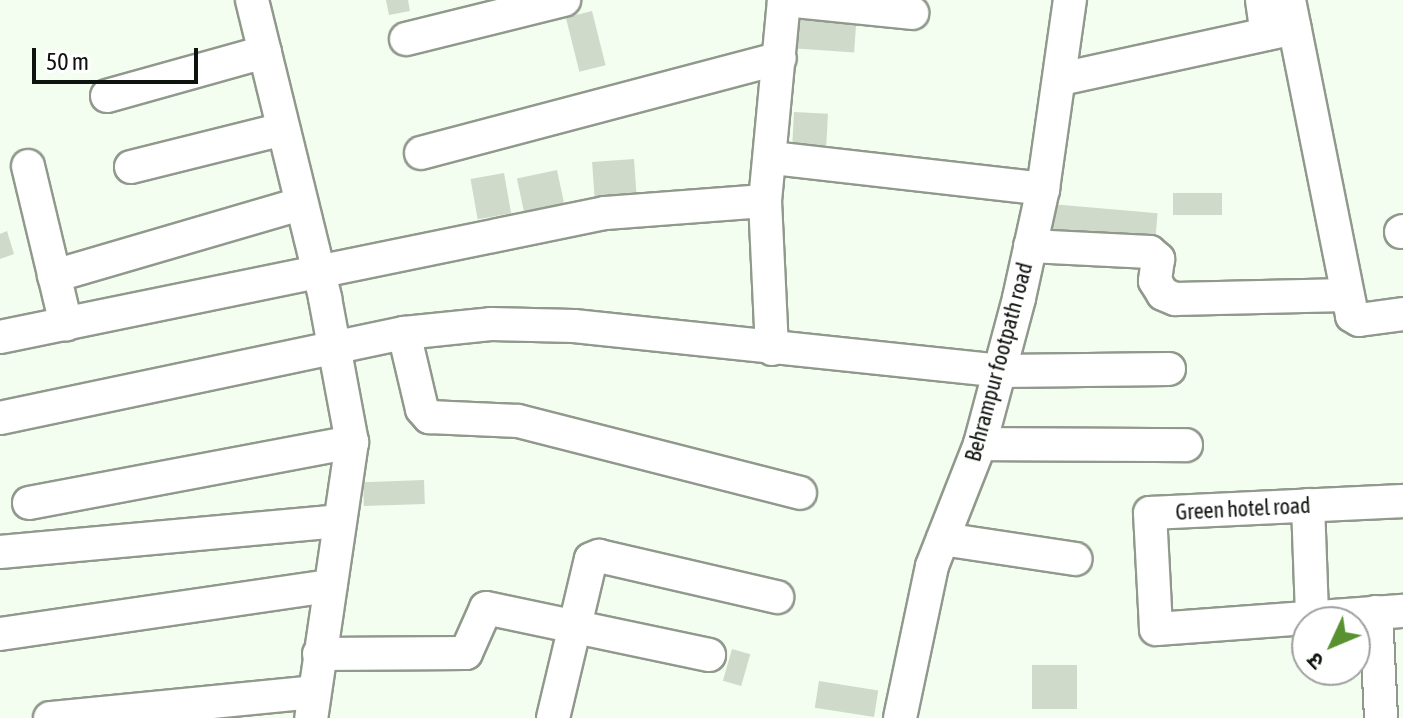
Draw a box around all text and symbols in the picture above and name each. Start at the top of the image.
scale bar [36,32,202,82]
text: 50 m [46,48,89,75]
street label: Behrampur footpath road [960,260,1038,464]
street label: Green hotel road [1175,492,1311,526]
north arrow [1291,606,1371,686]
text: उ [1301,648,1329,675]

